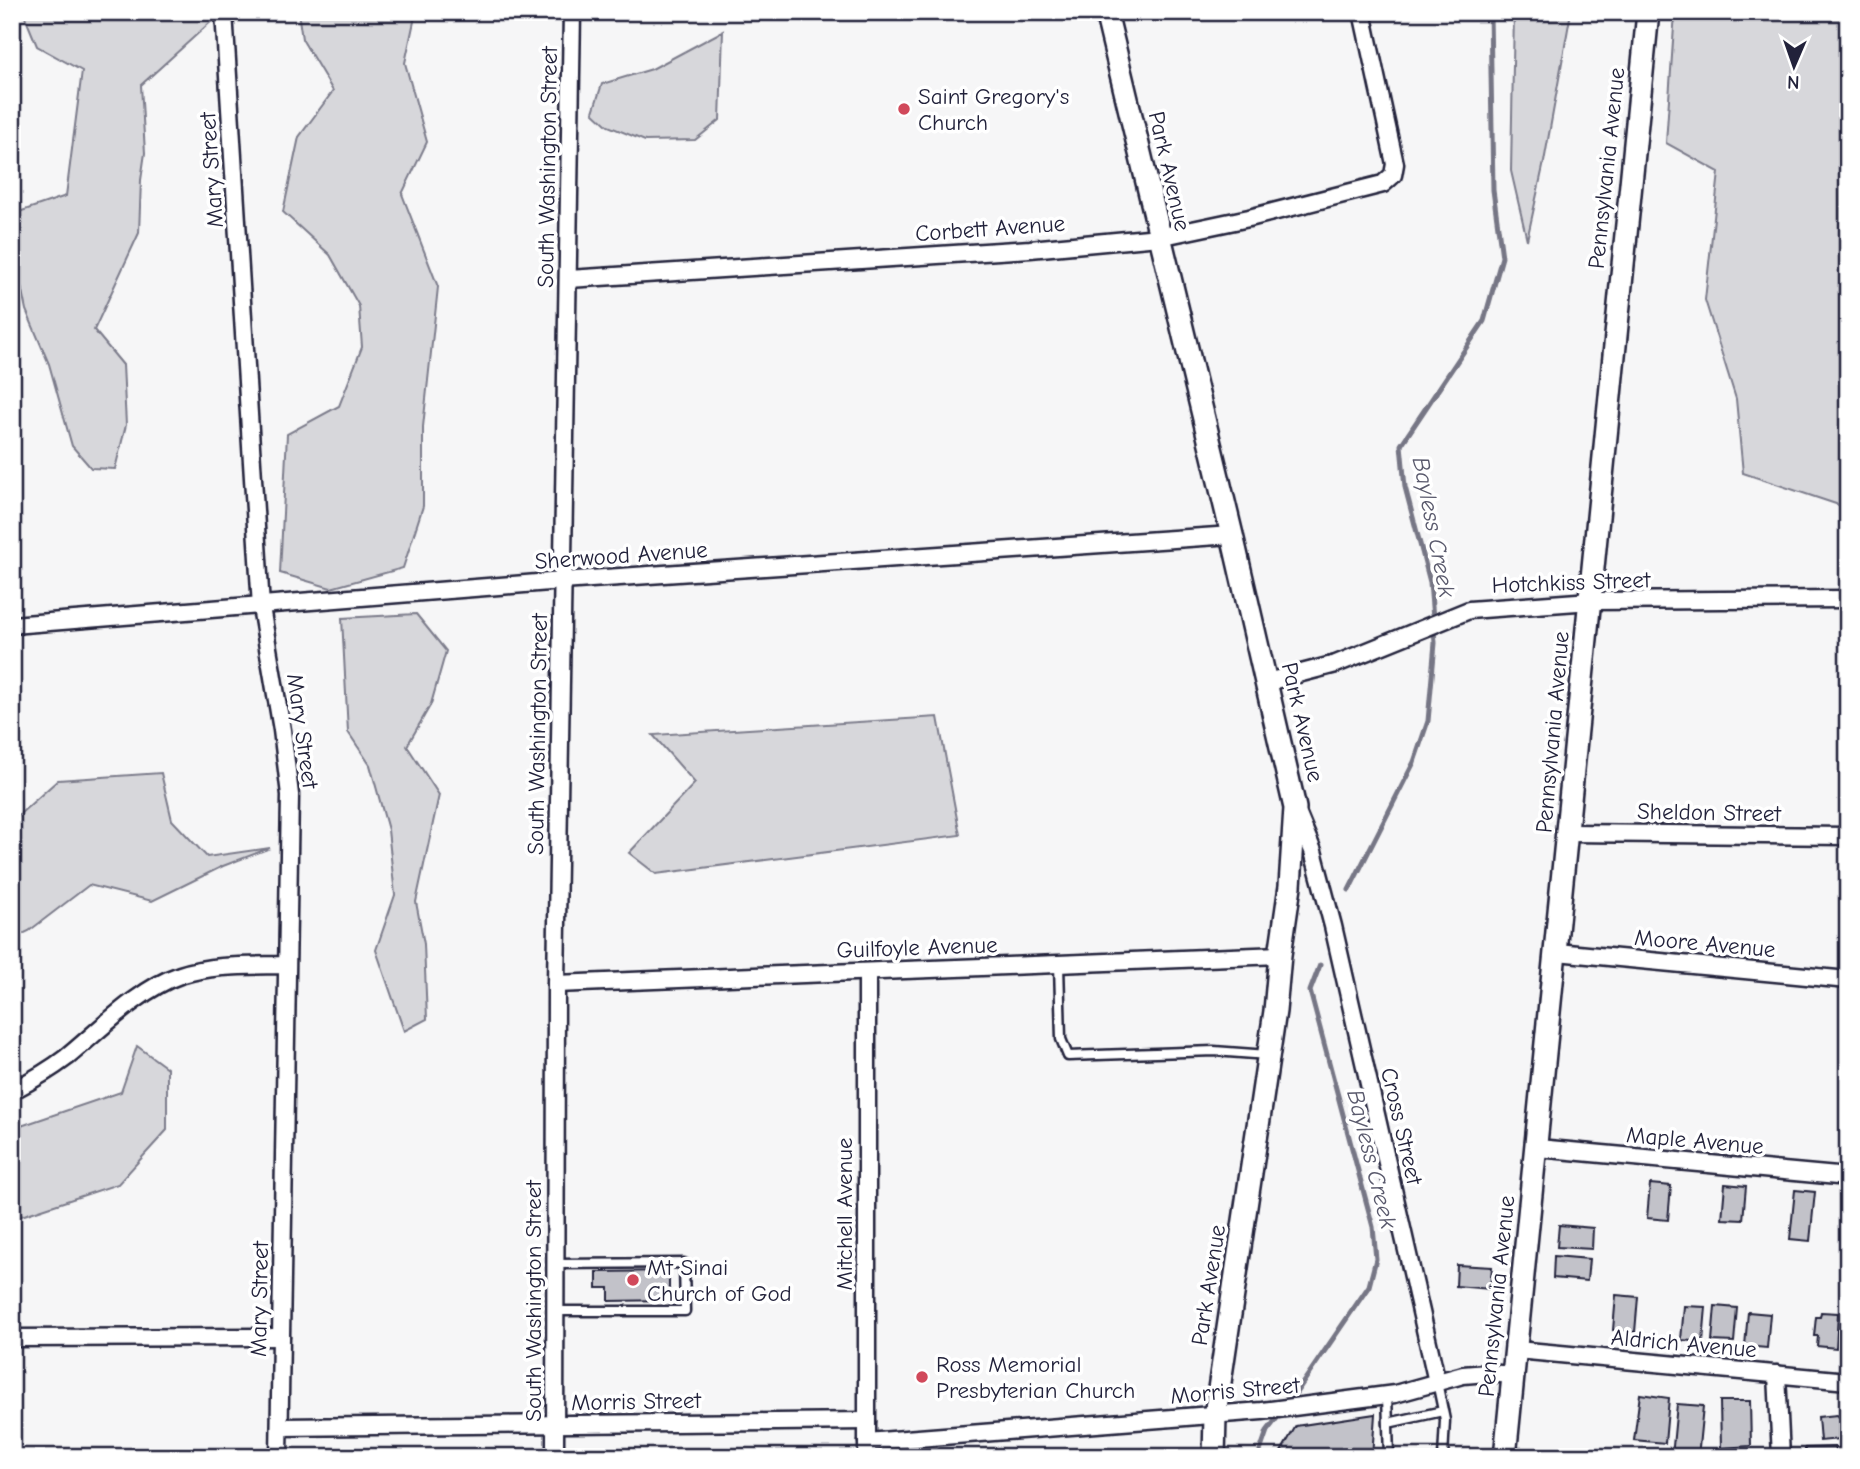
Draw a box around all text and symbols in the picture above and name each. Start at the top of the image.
north arrow [1758,32,1828,102]
street label: South Washington Street [532,45,563,288]
street label: Pennsylvania Avenue [1582,66,1630,270]
text: N [1787,71,1800,93]
place label: Saint Gregory's Church [918,83,1069,136]
marker: Saint Gregory's Church [896,101,912,117]
street label: Park Avenue [1143,109,1196,233]
street label: Mary Street [194,110,229,229]
street label: Corbett Avenue [914,210,1066,247]
water label: Bayless Creek [1407,454,1461,600]
street label: Sherwood Avenue [534,536,708,575]
street label: Hotchkiss Street [1491,566,1652,599]
street label: South Washington Street [522,612,553,855]
street label: Pennsylvania Avenue [1530,630,1575,834]
street label: Park Avenue [1276,660,1329,784]
street label: Mary Street [281,672,324,792]
street label: Sheldon Street [1637,798,1783,827]
street label: Moore Avenue [1633,924,1777,963]
street label: Guilfoyle Avenue [836,931,998,964]
street label: Cross Street [1375,1065,1428,1189]
water label: Bayless Creek [1341,1086,1403,1232]
street label: Maple Avenue [1625,1121,1765,1160]
street label: Mitchell Avenue [831,1137,858,1291]
street label: South Washington Street [520,1179,547,1422]
street label: Pennsylvania Avenue [1472,1194,1520,1398]
street label: Park Avenue [1186,1223,1231,1347]
street label: Mary Street [245,1239,274,1357]
place label: Mt Sinai Church of God [647,1254,792,1307]
marker: Mt Sinai Church of God [625,1272,641,1288]
street label: Aldrich Avenue [1610,1324,1758,1363]
place label: Ross Memorial Presbyterian Church [936,1351,1135,1404]
marker: Ross Memorial Presbyterian Church [914,1369,930,1385]
street label: Morris Street [1169,1371,1302,1410]
street label: Morris Street [571,1387,703,1416]

